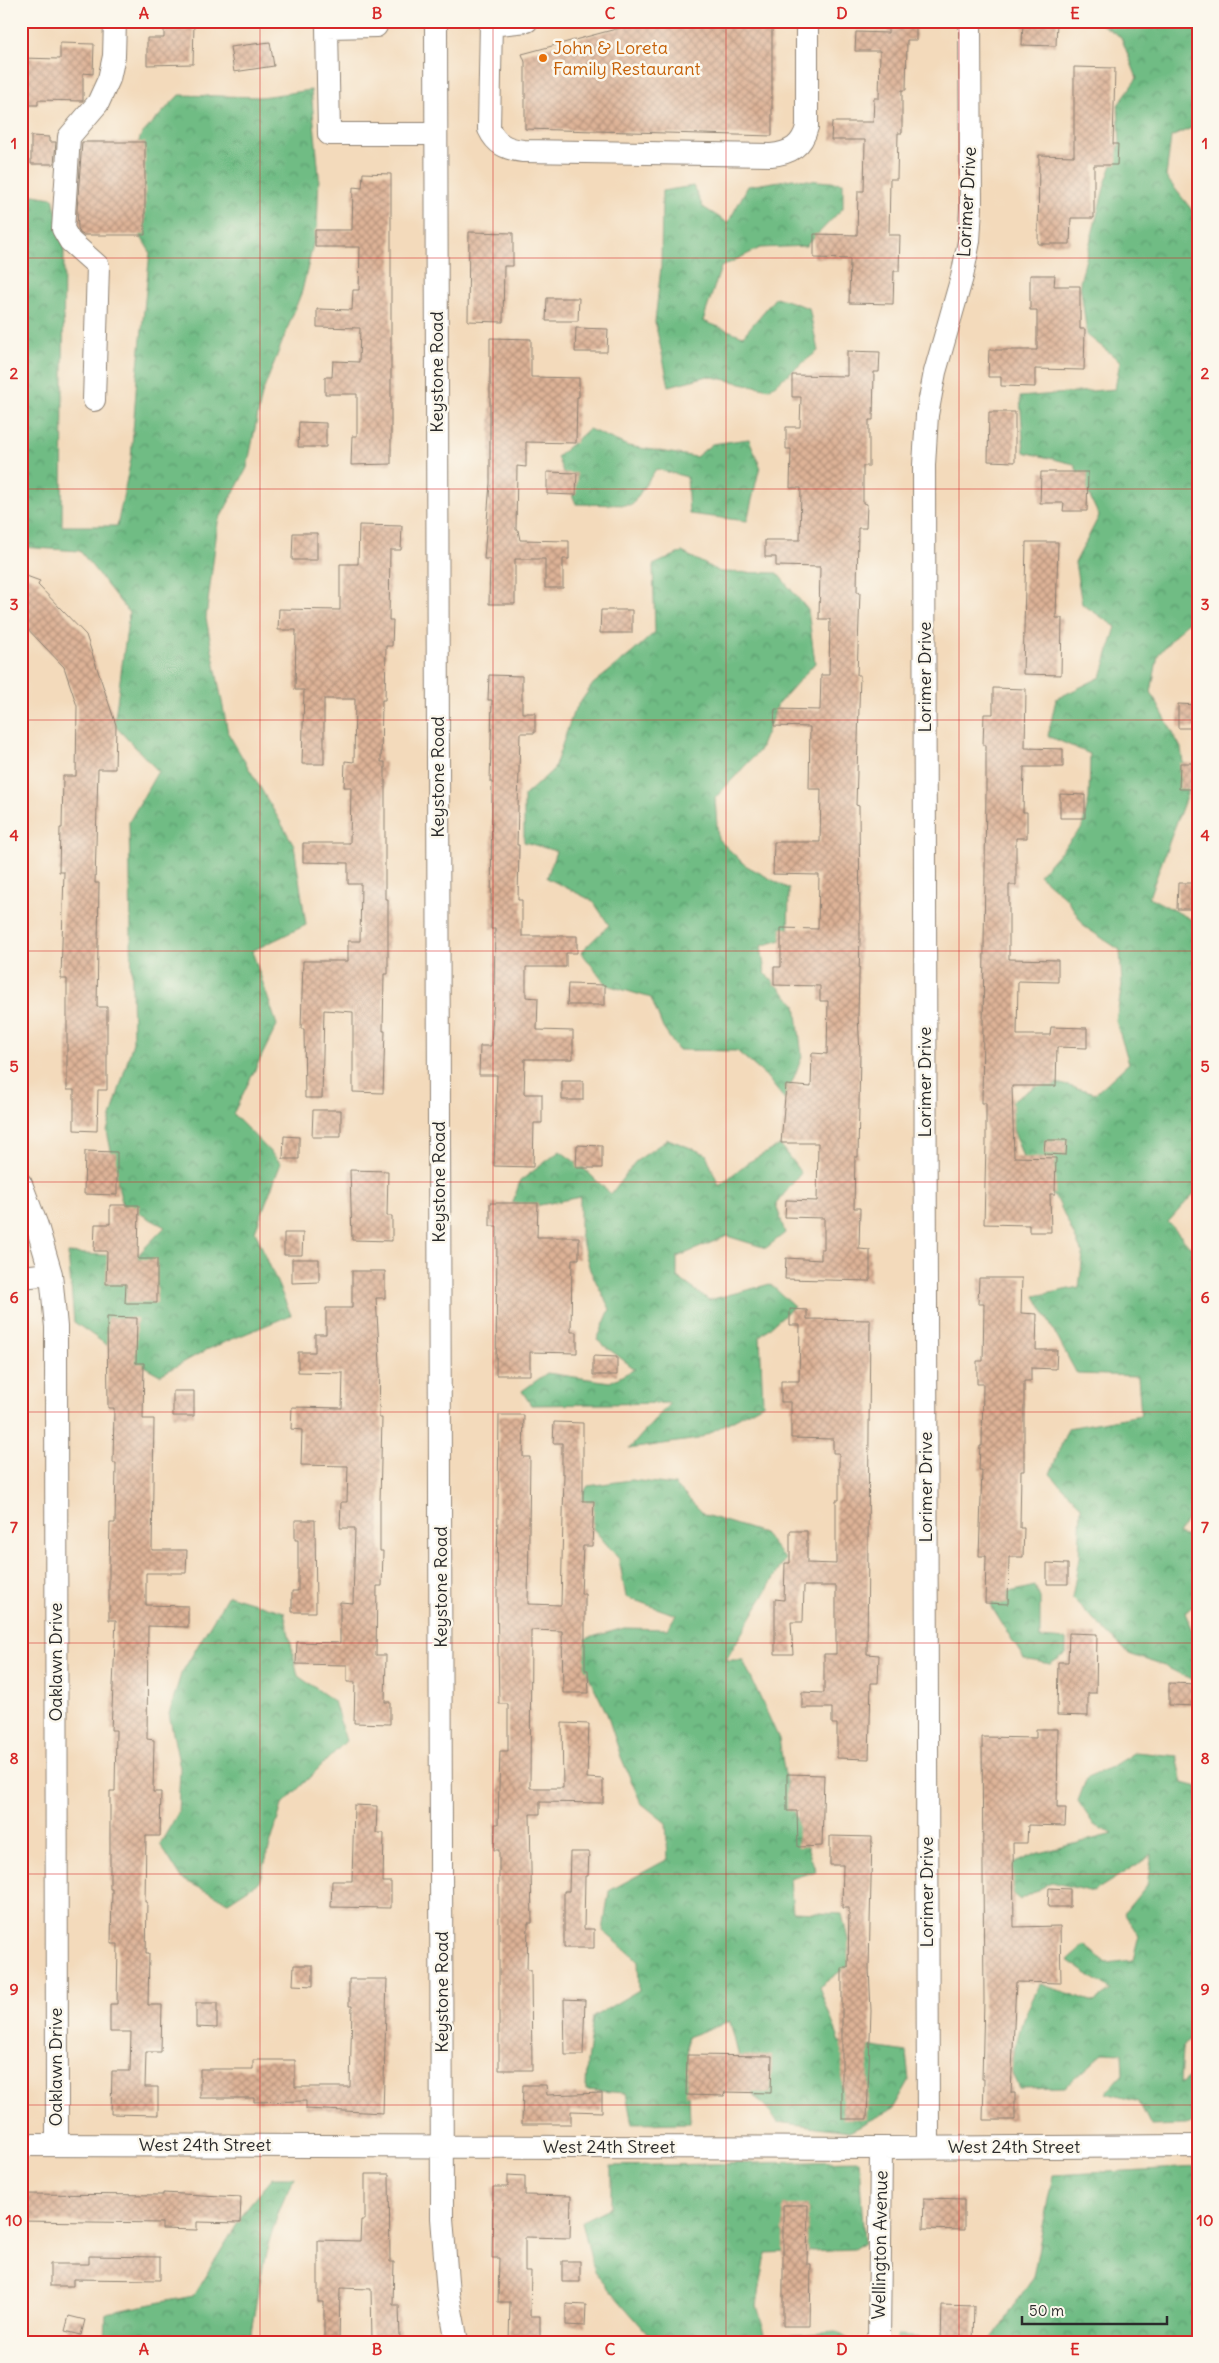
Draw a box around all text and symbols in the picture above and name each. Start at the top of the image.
text: A [139,3,149,23]
text: B [372,3,383,23]
text: C [605,3,616,23]
text: D [836,3,848,23]
text: E [1070,3,1080,23]
place label: John & Loreta Family Restaurant [553,36,700,80]
marker: John & Loreta Family Restaurant [537,52,549,64]
text: 1 [11,133,17,153]
text: 1 [1202,133,1208,153]
street label: Lorimer Drive [952,146,981,258]
street label: Keystone Road [425,311,448,433]
text: 2 [10,363,19,383]
text: 2 [1201,363,1210,383]
text: 3 [9,594,19,614]
text: 3 [1200,594,1210,614]
street label: Lorimer Drive [913,622,936,732]
street label: Keystone Road [426,716,449,838]
text: 4 [9,825,19,845]
text: 4 [1200,825,1210,845]
street label: Lorimer Drive [913,1027,936,1137]
text: 5 [9,1056,19,1076]
text: 5 [1200,1056,1210,1076]
street label: Keystone Road [427,1121,450,1243]
text: 6 [9,1287,19,1307]
text: 6 [1200,1287,1210,1307]
street label: Lorimer Drive [914,1432,937,1542]
text: 7 [10,1517,18,1537]
text: 7 [1201,1517,1209,1537]
street label: Keystone Road [429,1526,452,1648]
street label: Oaklawn Drive [44,1602,67,1722]
text: 8 [9,1748,19,1768]
text: 8 [1200,1748,1210,1768]
street label: Lorimer Drive [915,1837,938,1947]
street label: Keystone Road [430,1931,453,2053]
text: 9 [9,1979,19,1999]
text: 9 [1200,1979,1210,1999]
street label: Oaklawn Drive [44,2007,67,2127]
street label: West 24th Street [139,2133,271,2156]
street label: West 24th Street [543,2135,675,2158]
street label: West 24th Street [948,2135,1080,2158]
street label: Wellington Avenue [867,2170,892,2320]
text: 10 [6,2210,22,2230]
text: 10 [1197,2210,1213,2230]
scale bar [1022,2293,1166,2325]
text: 50 m [1029,2301,1064,2320]
text: A [139,2339,149,2359]
text: B [372,2339,383,2359]
text: C [605,2339,616,2359]
text: D [836,2339,848,2359]
text: E [1070,2339,1080,2359]

